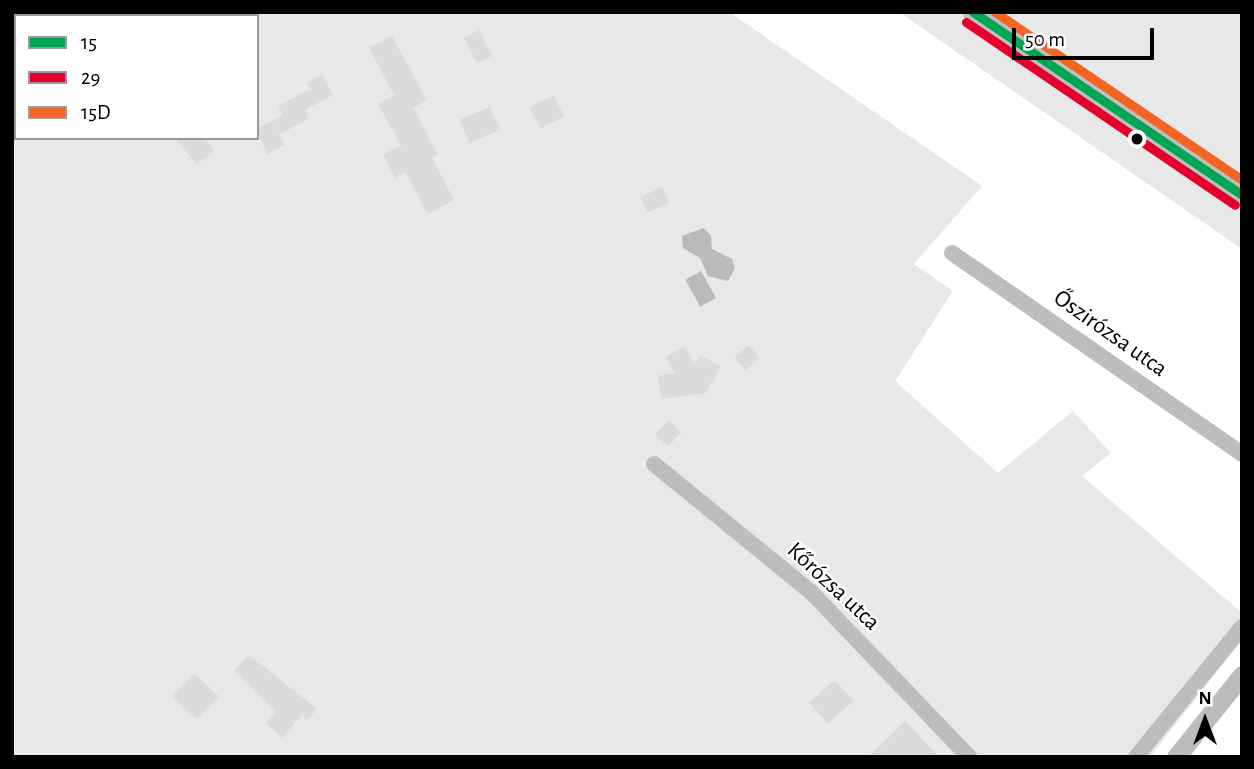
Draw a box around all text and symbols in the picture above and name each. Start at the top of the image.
legend [14,14,259,140]
scale bar [1016,14,1158,58]
text: 50 m [1025,29,1065,50]
text: 15 [81,32,97,53]
text: 29 [81,67,100,88]
text: 15D [81,102,111,123]
unlabelled marker [1130,132,1144,146]
street label: Őszirózsa utca [1047,284,1173,384]
street label: Kőrózsa utca [780,537,886,637]
north arrow [1170,685,1240,755]
text: N [1198,689,1212,708]

